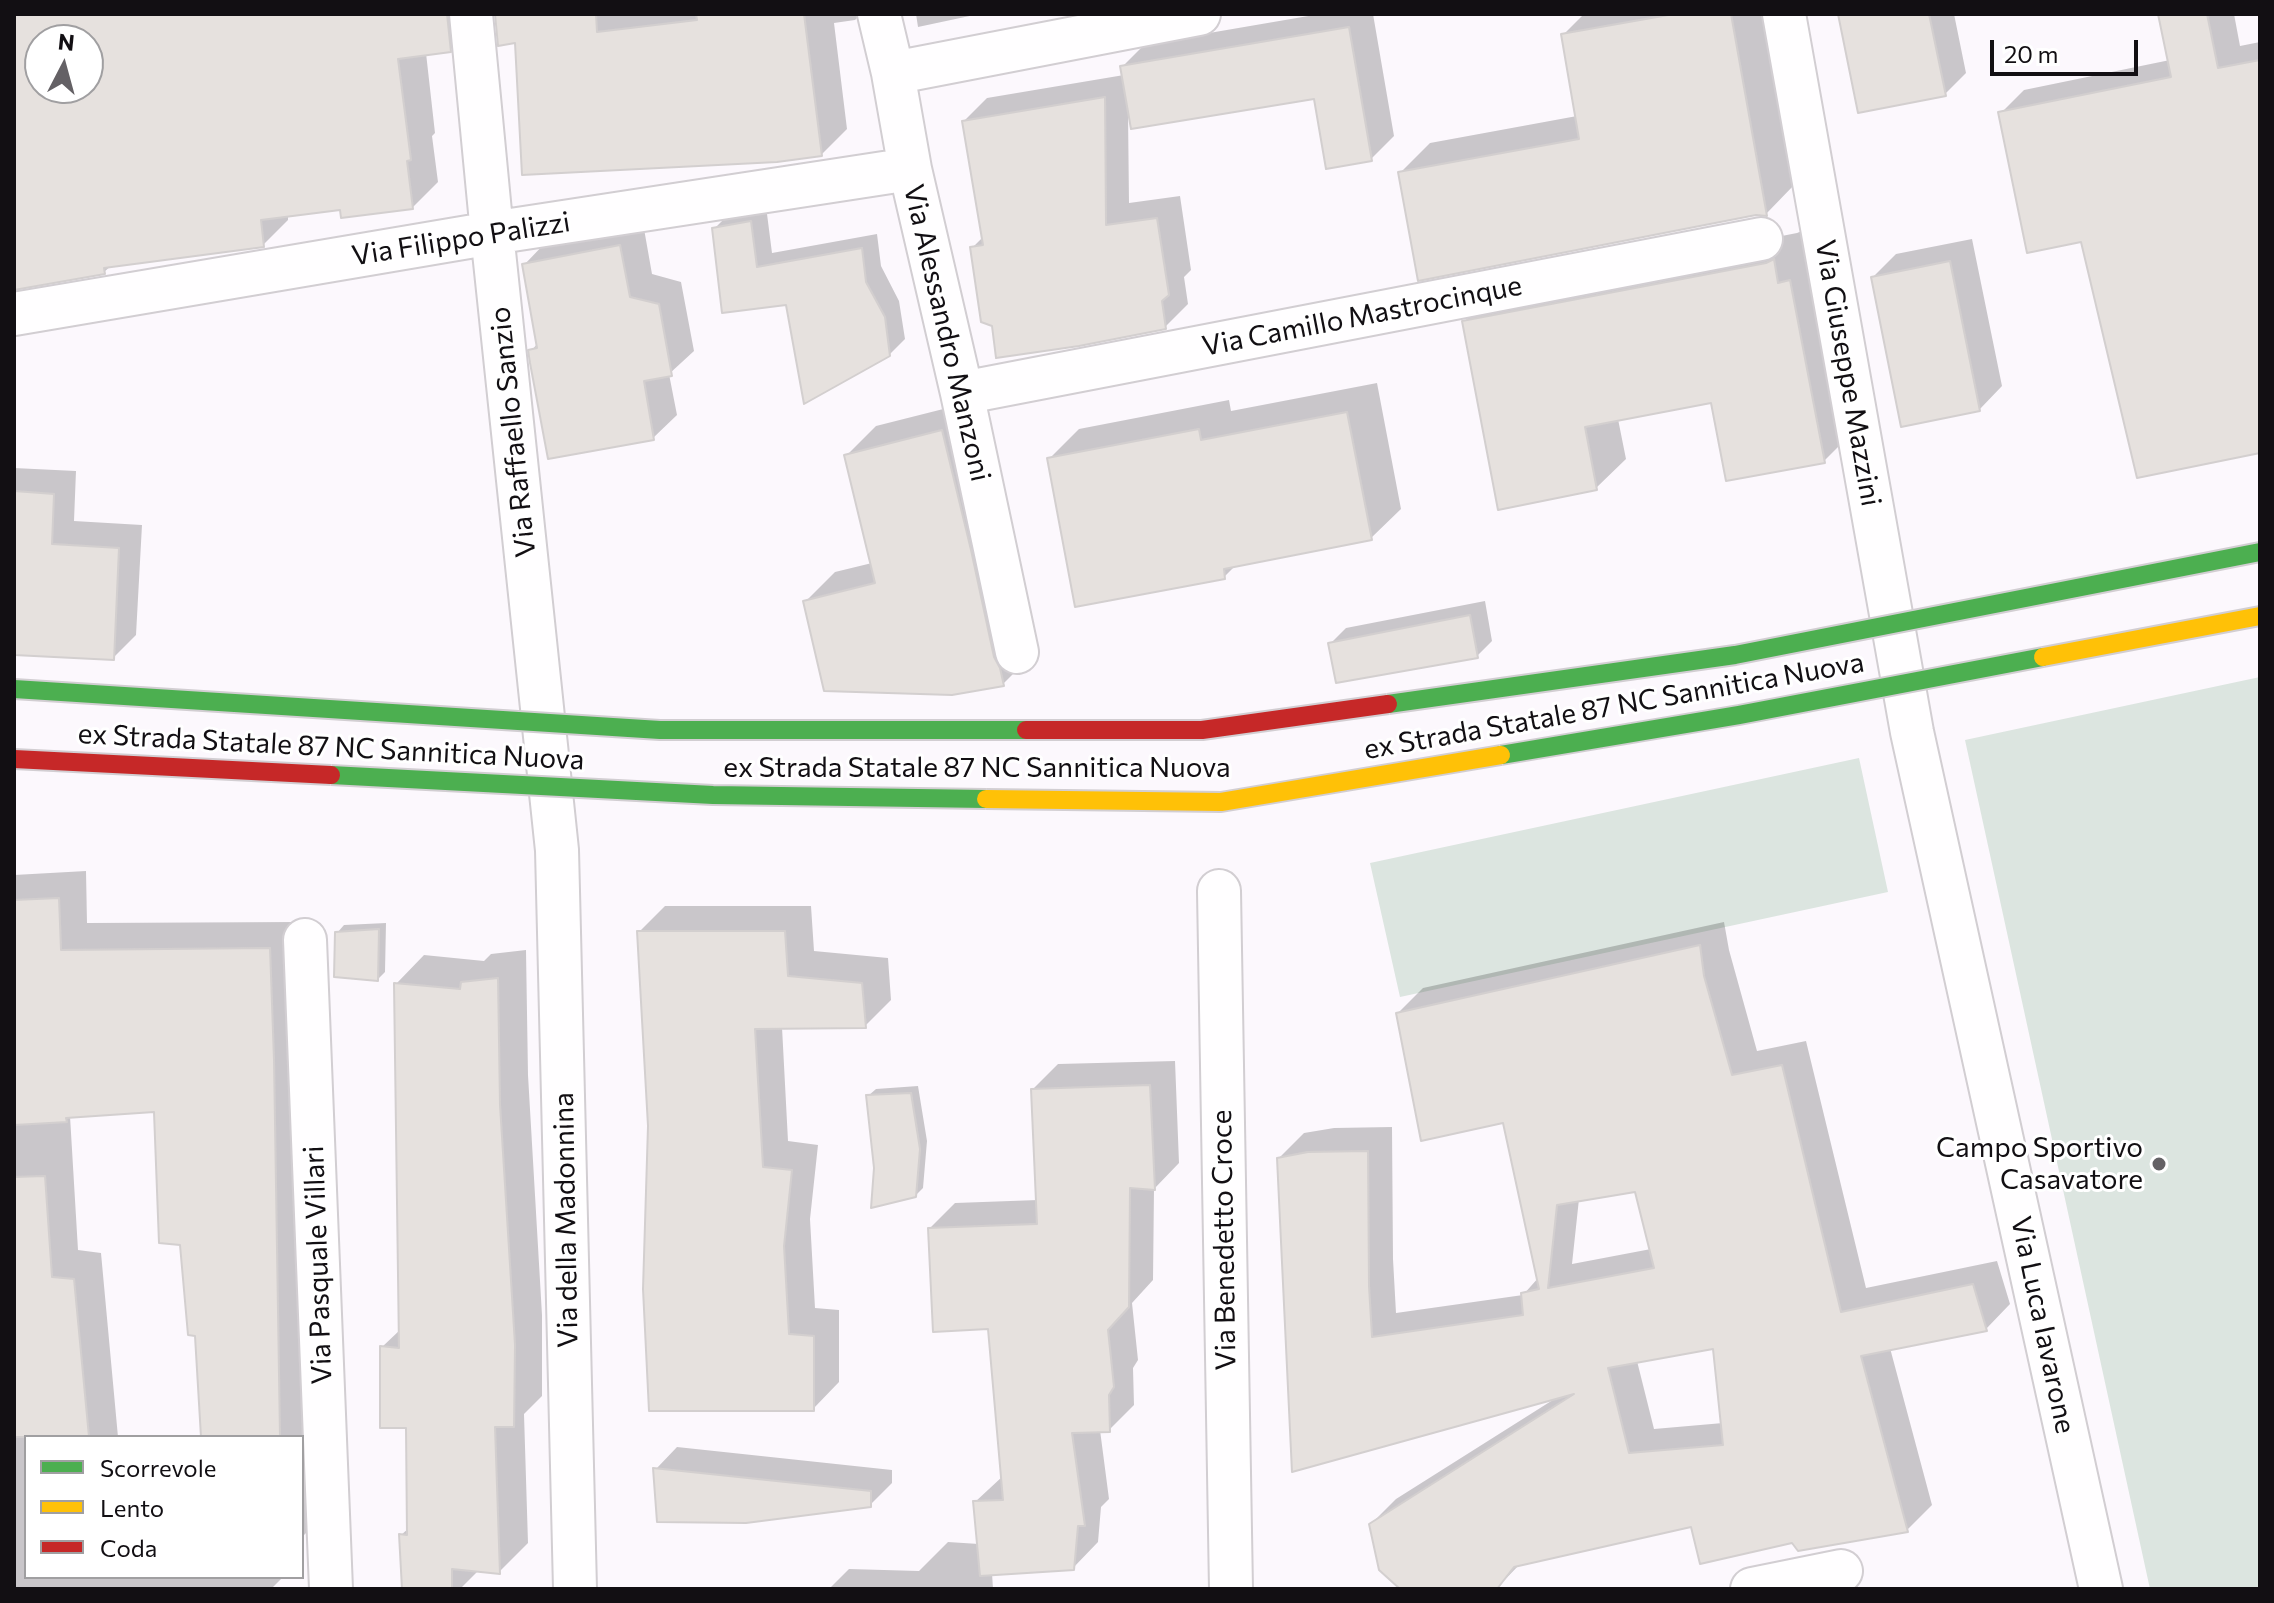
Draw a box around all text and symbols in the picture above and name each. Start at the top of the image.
north arrow [24,24,104,104]
scale bar [1994,24,2142,74]
text: N [57,27,76,56]
text: 20 m [2004,39,2058,68]
street label: Via Alessandro Manzoni [896,181,998,485]
street label: Via Filippo Palizzi [349,205,573,273]
street label: Via Giuseppe Mazzini [1808,237,1888,509]
street label: Via Camillo Mastrocinque [1199,269,1525,363]
street label: Via Raffaello Sanzio [483,305,543,559]
street label: ex Strada Statale 87 NC Sannitica Nuova [1361,645,1867,767]
street label: ex Strada Statale 87 NC Sannitica Nuova [77,717,585,777]
street label: ex Strada Statale 87 NC Sannitica Nuova [723,751,1231,785]
street label: Via della Madonnina [547,1092,585,1348]
street label: Via Benedetto Croce [1205,1109,1243,1371]
place label: Campo Sportivo Casavatore [1936,1131,2143,1197]
street label: Via Pasquale Villari [297,1145,339,1385]
marker: Campo Sportivo Casavatore [2150,1155,2168,1173]
street label: Via Luca Iavarone [2004,1213,2082,1437]
legend [24,1435,304,1579]
text: Scorrevole [100,1453,216,1482]
text: Lento [100,1493,164,1522]
text: Coda [100,1533,157,1562]

